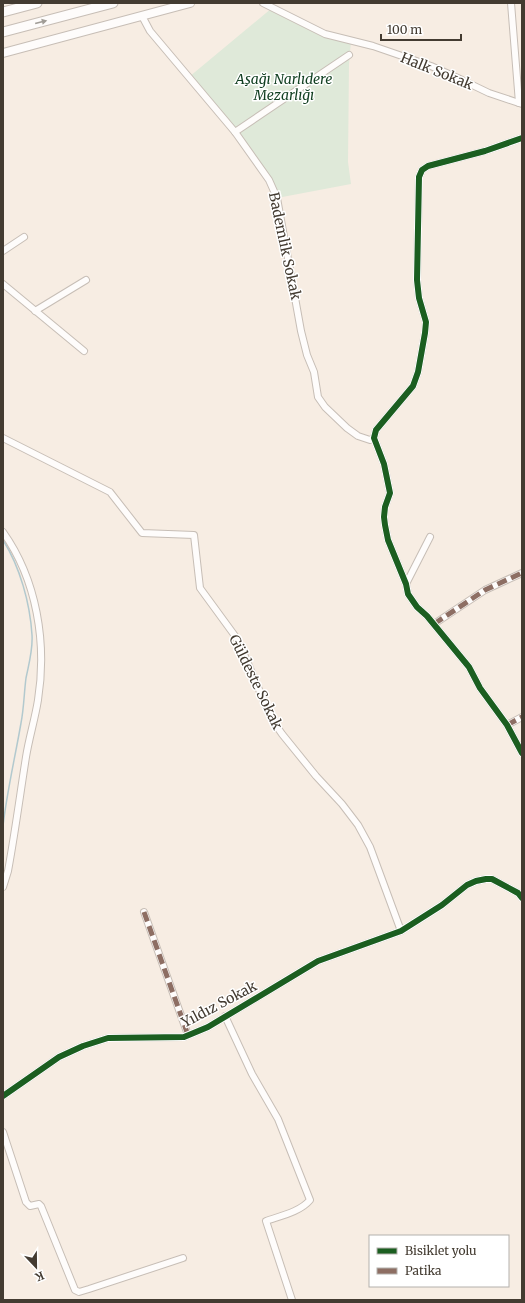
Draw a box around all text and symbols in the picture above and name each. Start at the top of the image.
scale bar [381,16,461,42]
one-way arrow [34,18,47,24]
text: 100 m [387,22,422,37]
street label: Halk Sokak [398,48,476,94]
park label: Aşağı Narlıdere Mezarlığı [235,70,332,104]
street label: Bademlik Sokak [265,190,305,302]
street label: Güldeste Sokak [225,632,287,733]
street label: Yıldız Sokak [177,977,260,1032]
legend [369,1235,509,1287]
text: Bisiklet yolu [405,1243,477,1258]
north arrow [16,1247,56,1287]
text: Patika [405,1263,442,1278]
text: K [33,1268,46,1285]

